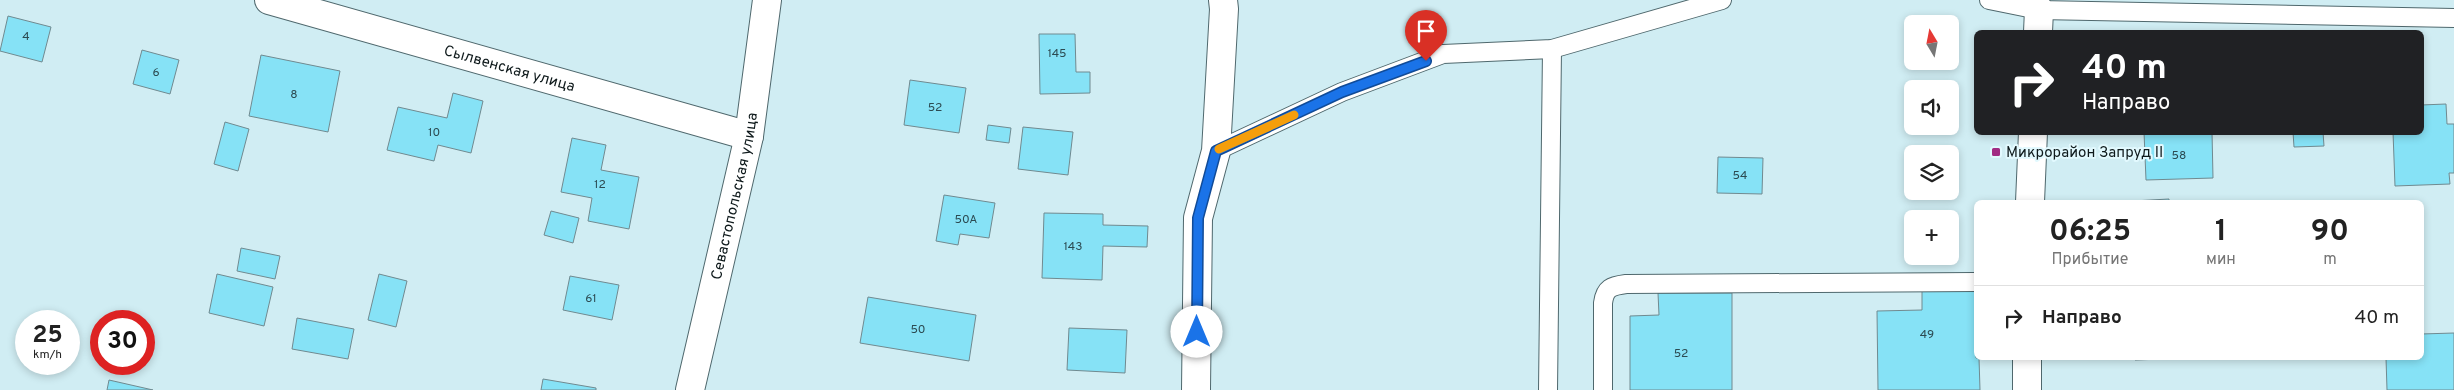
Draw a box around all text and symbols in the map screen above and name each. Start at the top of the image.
pin [1405,10,1447,61]
north arrow [1904,15,1959,70]
map controls [1904,15,1959,265]
icon: arrive [1412,17,1440,45]
house number: 4 [22,29,30,45]
street label: Сылвенская улица [441,42,577,97]
house number: 145 [1047,46,1067,62]
text: 40 m [2082,47,2167,91]
icon: right [1999,50,2064,115]
house number: 6 [152,65,160,81]
button: sound [1904,80,1959,135]
house number: 8 [290,87,298,103]
text: Направо [2082,90,2170,117]
house number: 52 [928,100,942,116]
street label: Севастопольская улица [708,111,763,282]
house number: 10 [428,125,440,141]
place label: Микрорайон Запруд II [2006,144,2163,163]
button: layers [1904,145,1959,200]
marker: Микрорайон Запруд II [1990,146,2002,158]
house number: 58 [2172,148,2186,164]
house number: 54 [1732,168,1748,184]
house number: 12 [594,177,606,193]
button: + [1904,210,1959,265]
house number: 50А [955,212,977,228]
text: 06:25 [2049,214,2131,251]
text: 1 [2215,214,2227,251]
text: 90 [2311,214,2349,251]
house number: 143 [1064,239,1082,255]
text: Прибытие [2052,250,2128,270]
text: мин [2206,250,2236,270]
text: m [2323,250,2337,270]
house number: 61 [585,291,597,307]
icon: right [1999,304,2027,332]
position arrow [1170,305,1222,357]
text: Направо [2042,306,2122,330]
text: 40 m [2354,306,2399,330]
speed limit sign: 30 [90,310,155,375]
text: 25 [32,320,63,352]
house number: 50 [910,322,926,338]
house number: 49 [1920,327,1934,343]
house number: 52 [1674,346,1688,362]
text: km/h [33,347,62,363]

